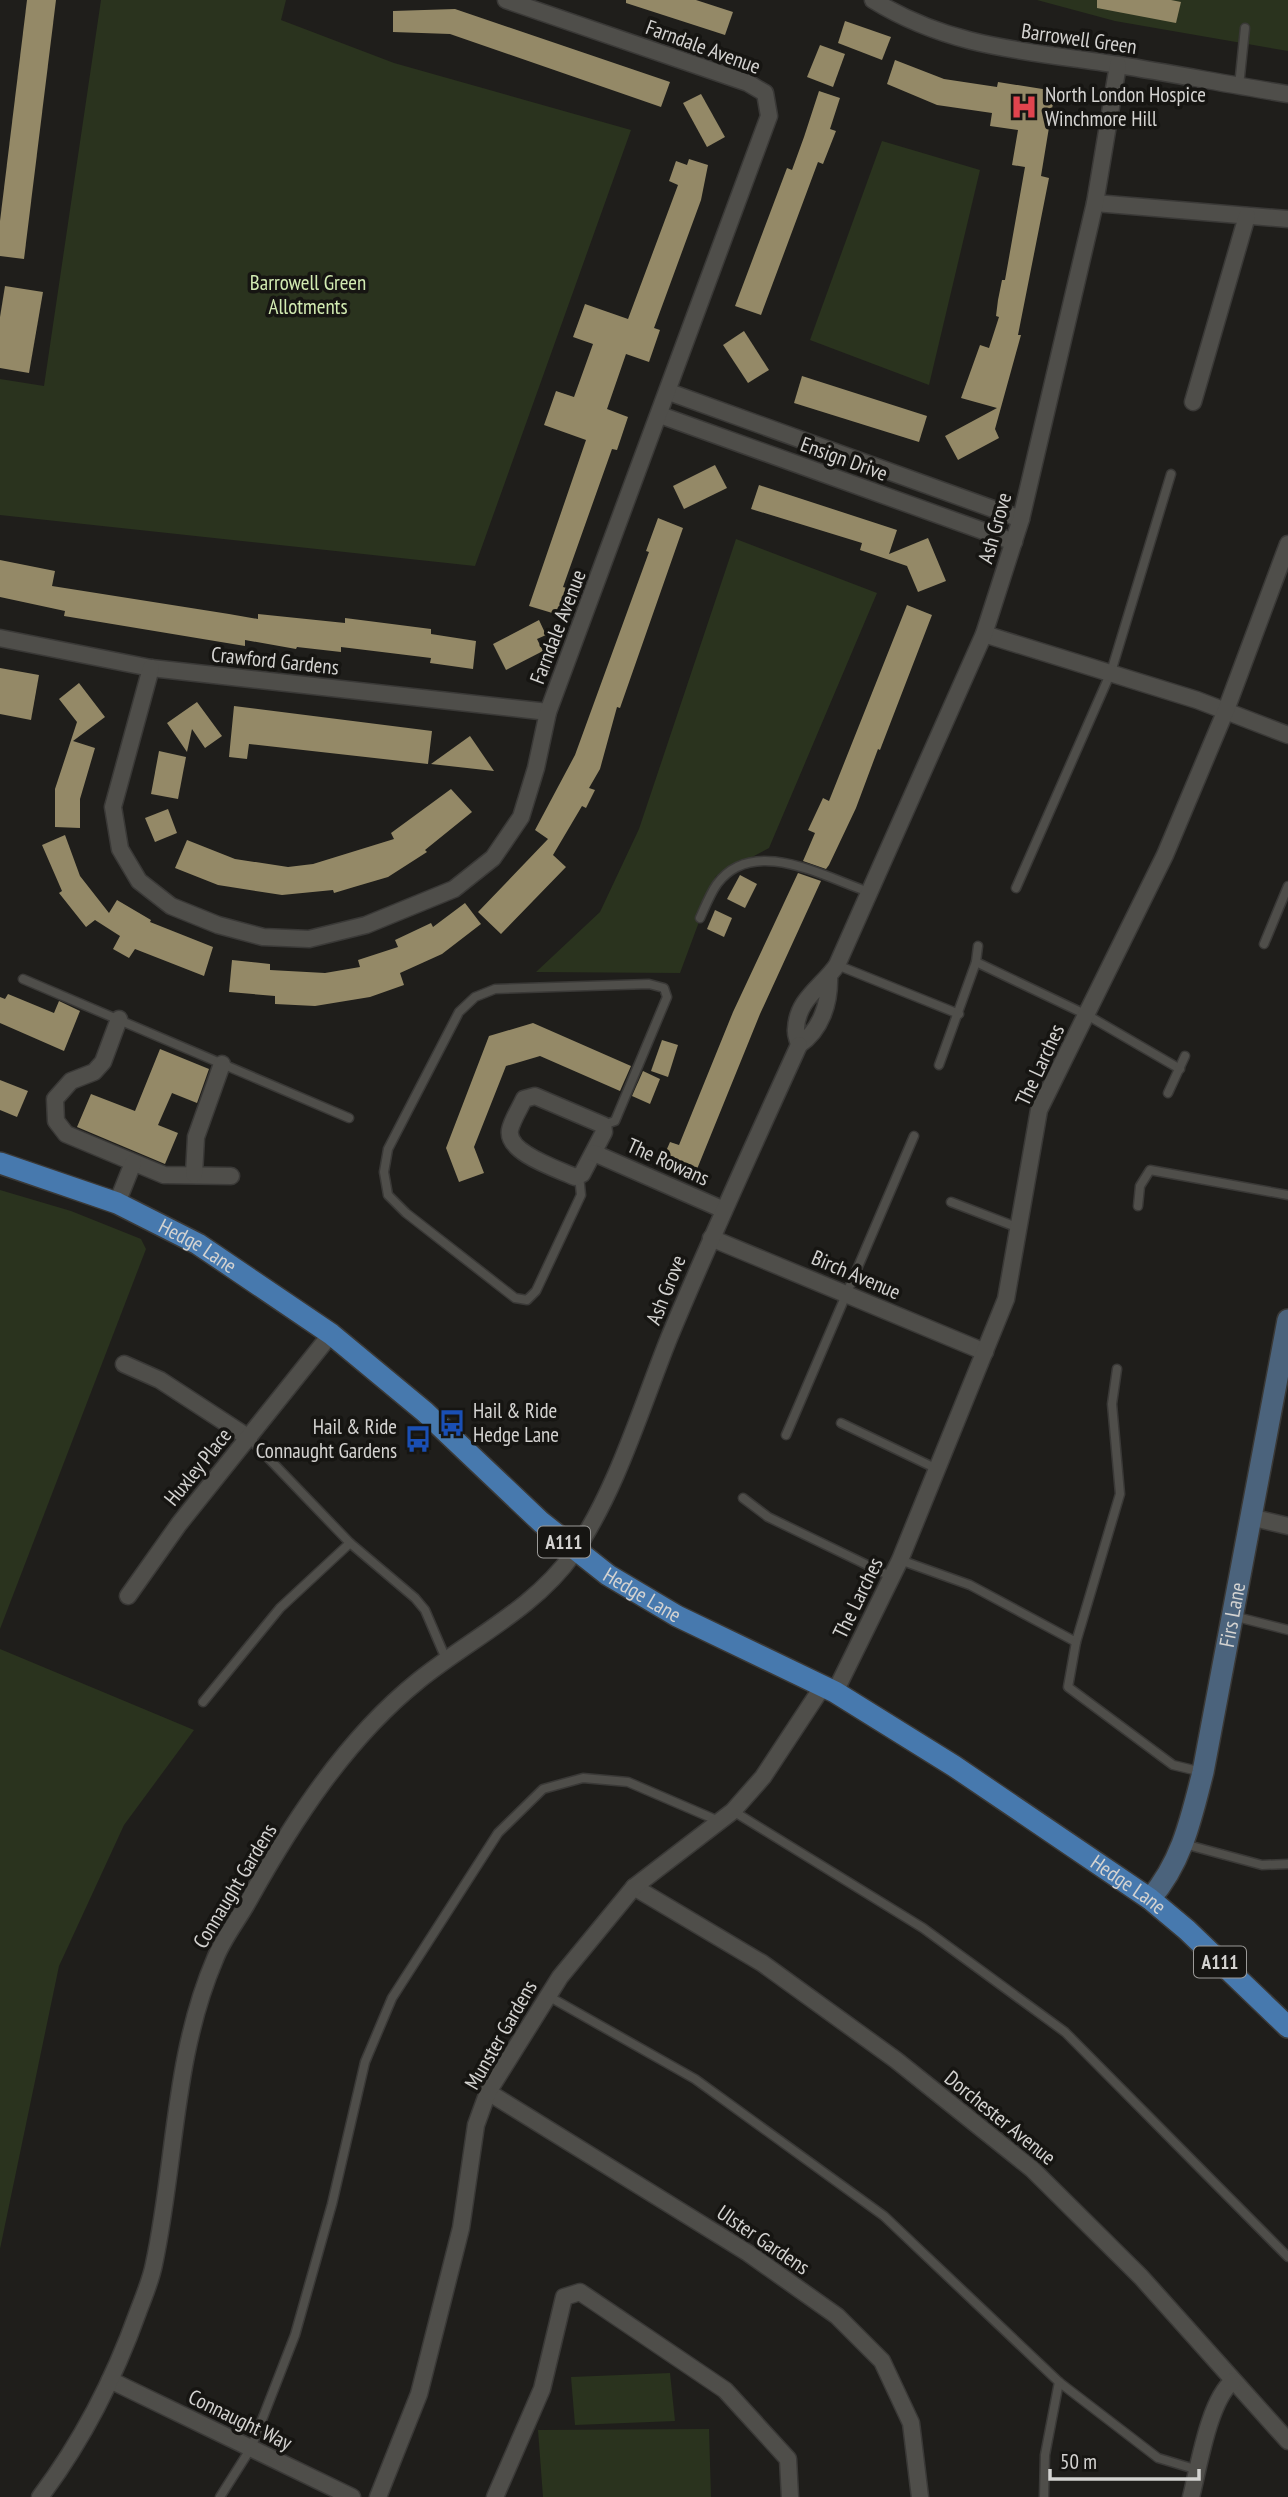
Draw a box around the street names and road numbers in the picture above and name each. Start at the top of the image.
street label: Farndale Avenue [642,13,764,80]
street label: Barrowell Green [1020,17,1139,60]
street label: Ensign Drive [797,430,891,487]
street label: Ash Grove [972,489,1017,566]
street label: Farndale Avenue [523,566,592,688]
street label: Crawford Gardens [210,640,340,681]
street label: The Larches [1009,1020,1070,1110]
street label: The Rowans [623,1132,713,1192]
street label: Hedge Lane [154,1212,242,1279]
street label: Birch Avenue [808,1244,905,1305]
street label: Ash Grove [639,1251,692,1328]
street label: Huxley Place [158,1422,237,1511]
road number: A111 [538,1526,590,1558]
street label: The Larches [826,1553,889,1643]
street label: Hedge Lane [598,1561,686,1628]
street label: Firs Lane [1213,1580,1251,1649]
street label: Connaught Gardens [187,1818,282,1953]
street label: Hedge Lane [1086,1849,1172,1920]
road number: A111 [1194,1946,1246,1978]
street label: Munster Gardens [458,1975,543,2094]
street label: Dorchester Avenue [939,2065,1061,2171]
street label: Ulster Gardens [712,2199,815,2280]
street label: Connaught Way [184,2383,297,2456]

